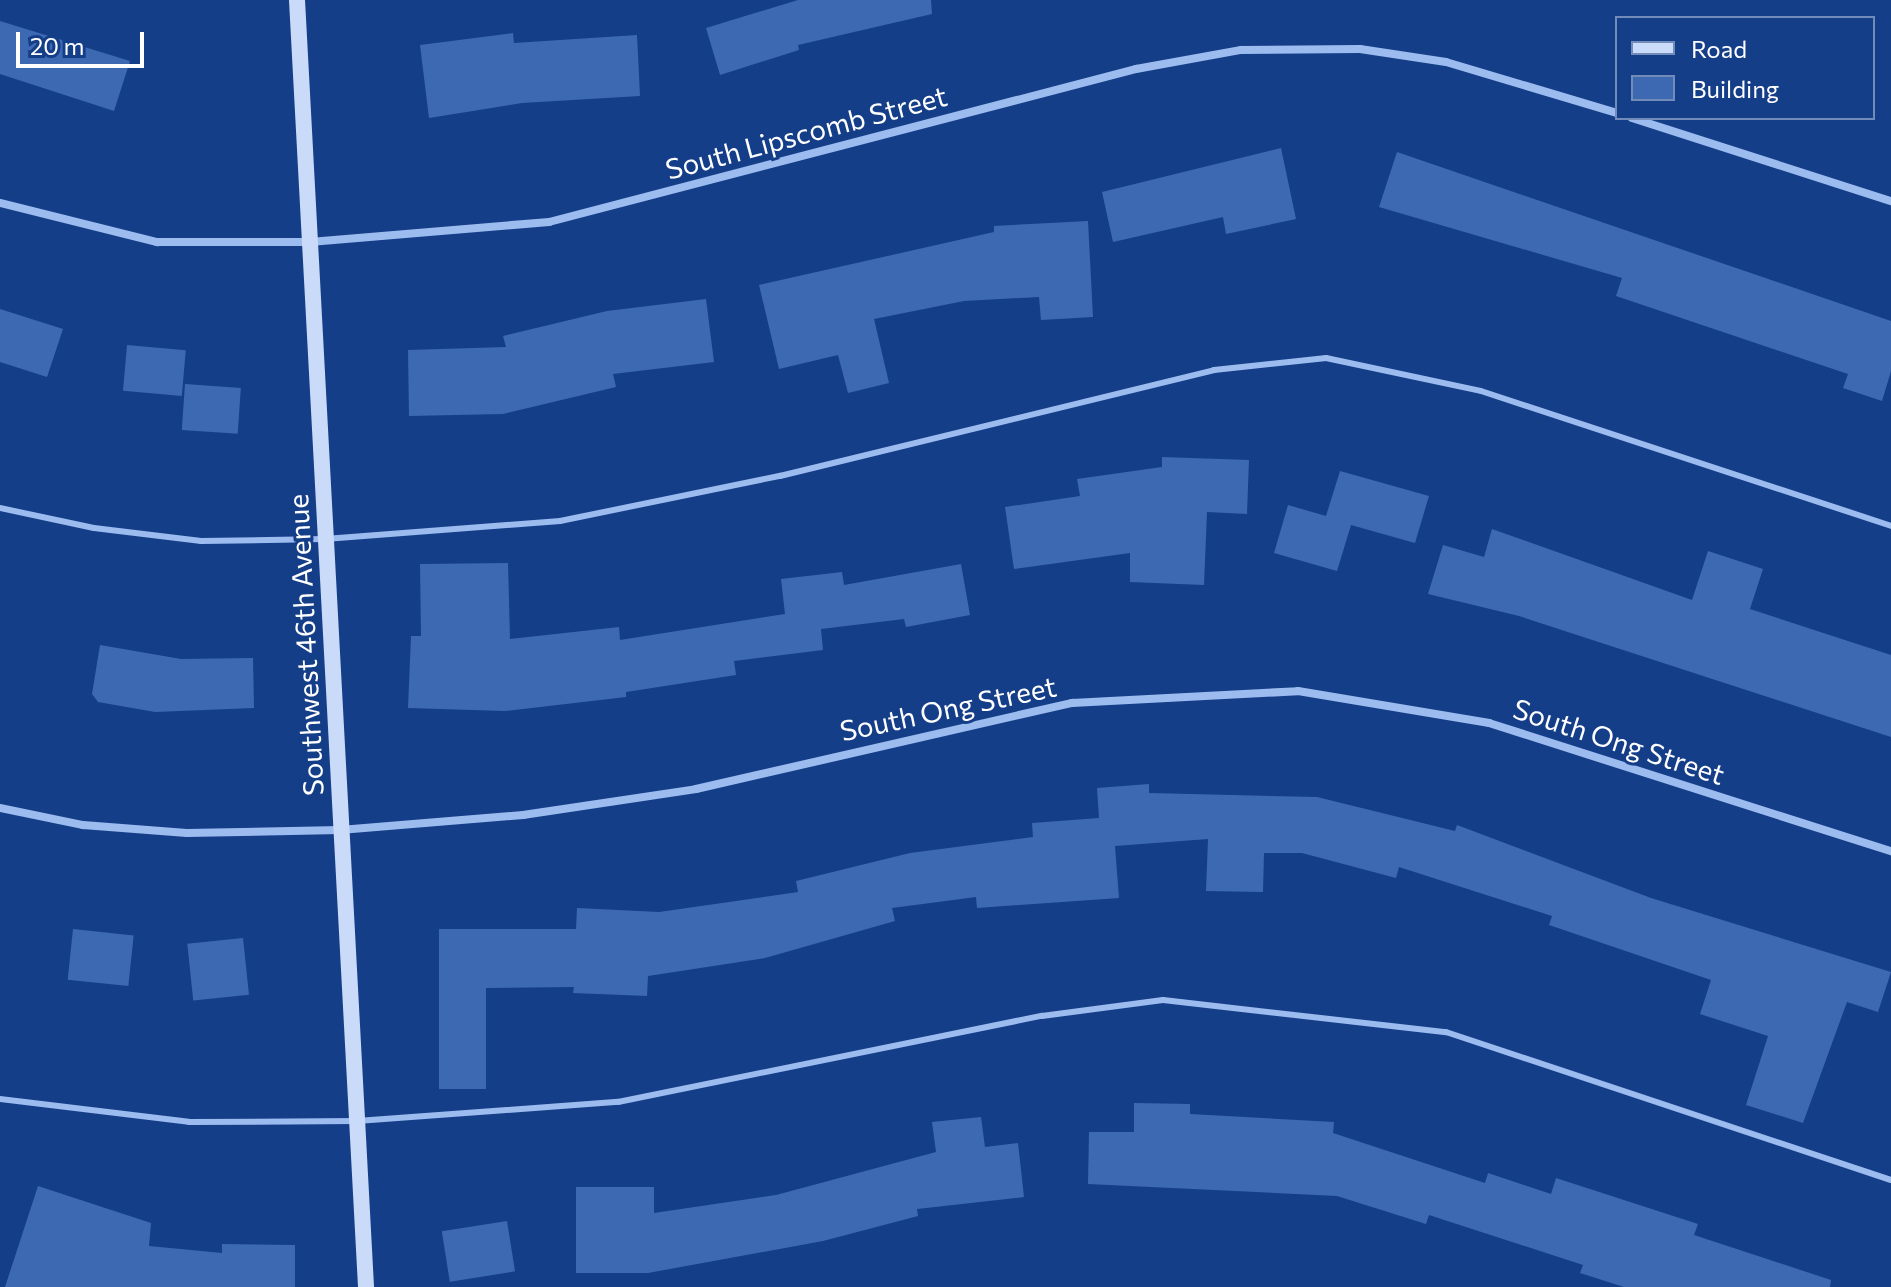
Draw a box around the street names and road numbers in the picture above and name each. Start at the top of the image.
street label: South Lipscomb Street [662,78,950,186]
street label: Southwest 46th Avenue [280,493,330,797]
street label: South Ong Street [837,669,1059,747]
street label: South Ong Street [1509,691,1729,791]

